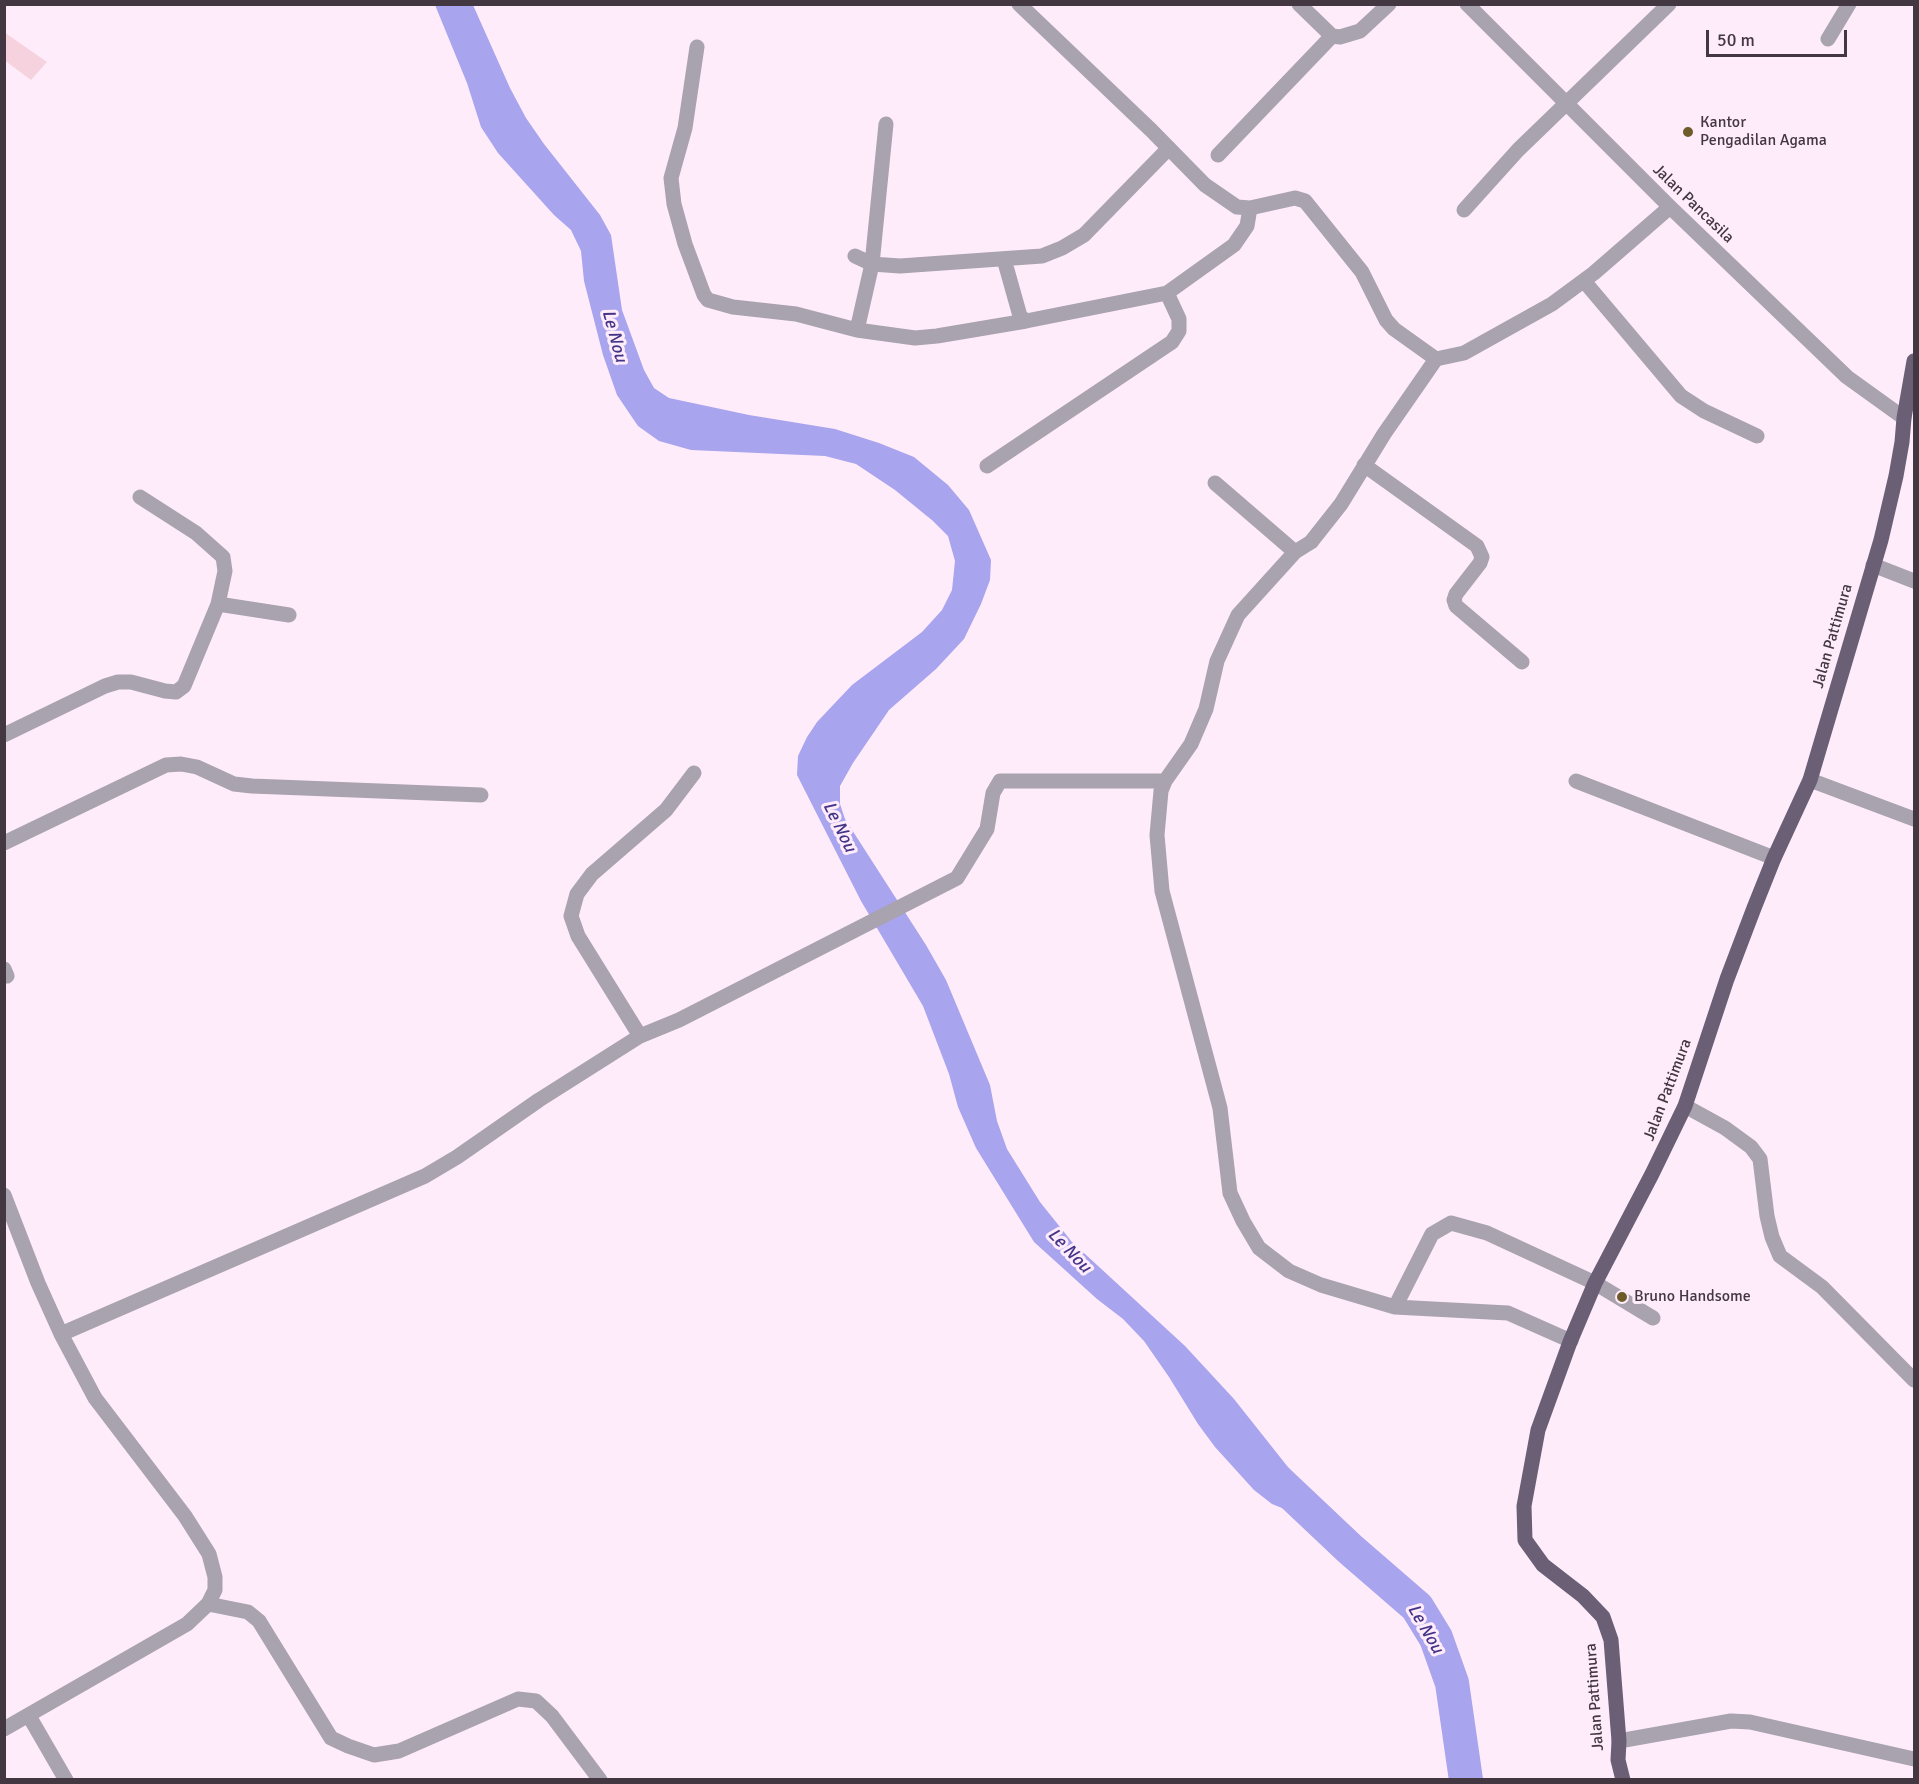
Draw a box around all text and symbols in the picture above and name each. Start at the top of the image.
scale bar [1709,18,1850,56]
text: 50 m [1717,29,1755,51]
place label: Kantor Pengadilan Agama [1700,113,1827,151]
marker: Kantor Pengadilan Agama [1681,125,1695,139]
street label: Jalan Pancasila [1648,160,1738,248]
water label: Le Nou [597,307,631,365]
street label: Jalan Pattimura [1809,582,1857,690]
water label: Le Nou [818,798,860,856]
street label: Jalan Pattimura [1640,1036,1696,1144]
water label: Le Nou [1043,1224,1095,1278]
place label: Bruno Handsome [1634,1287,1751,1307]
marker: Bruno Handsome [1615,1290,1629,1304]
water label: Le Nou [1402,1601,1448,1657]
street label: Jalan Pattimura [1582,1643,1608,1751]

